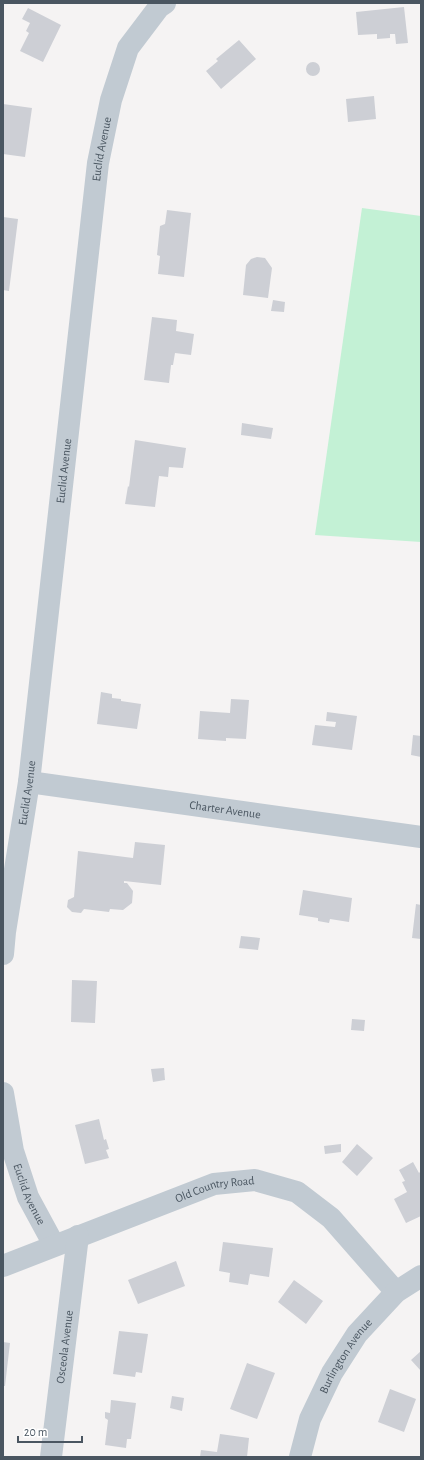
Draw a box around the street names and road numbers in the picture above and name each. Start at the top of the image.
street label: Euclid Avenue [90,116,113,182]
street label: Euclid Avenue [54,438,73,504]
street label: Euclid Avenue [16,760,37,826]
street label: Charter Avenue [189,799,262,820]
street label: Euclid Avenue [11,1162,48,1227]
street label: Old Country Road [173,1174,255,1205]
street label: Osceola Avenue [54,1310,75,1384]
street label: Burlington Avenue [317,1316,374,1395]

